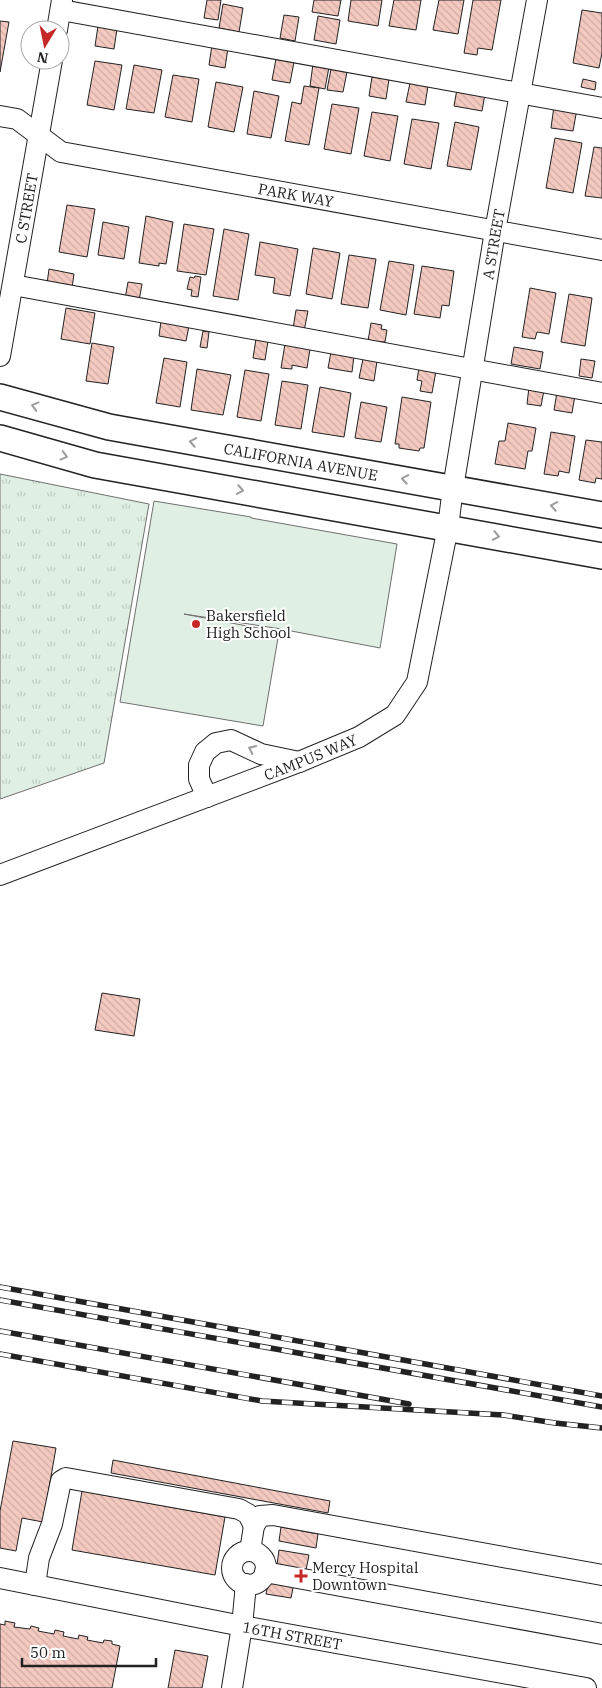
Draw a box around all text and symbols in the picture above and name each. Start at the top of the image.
north arrow [20,20,70,70]
text: N [36,48,50,68]
street label: C STREET [10,172,41,245]
street label: PARK WAY [257,178,336,211]
street label: A STREET [478,207,508,281]
one-way arrow [31,402,39,412]
one-way arrow [189,437,198,447]
street label: CALIFORNIA AVENUE [222,438,379,484]
one-way arrow [59,450,68,461]
one-way arrow [400,475,409,485]
one-way arrow [236,485,245,495]
one-way arrow [550,502,558,512]
one-way arrow [492,531,500,541]
place label: Bakersfield High School [206,606,291,642]
marker: Bakersfield High School [190,618,202,630]
street label: CAMPUS WAY [261,729,360,784]
one-way arrow [248,745,257,756]
place label: Mercy Hospital Downtown [312,1558,419,1594]
marker: Mercy Hospital Downtown [294,1569,308,1583]
street label: 16TH STREET [241,1617,344,1653]
scale bar [22,1636,156,1668]
text: 50 m [30,1643,66,1662]

